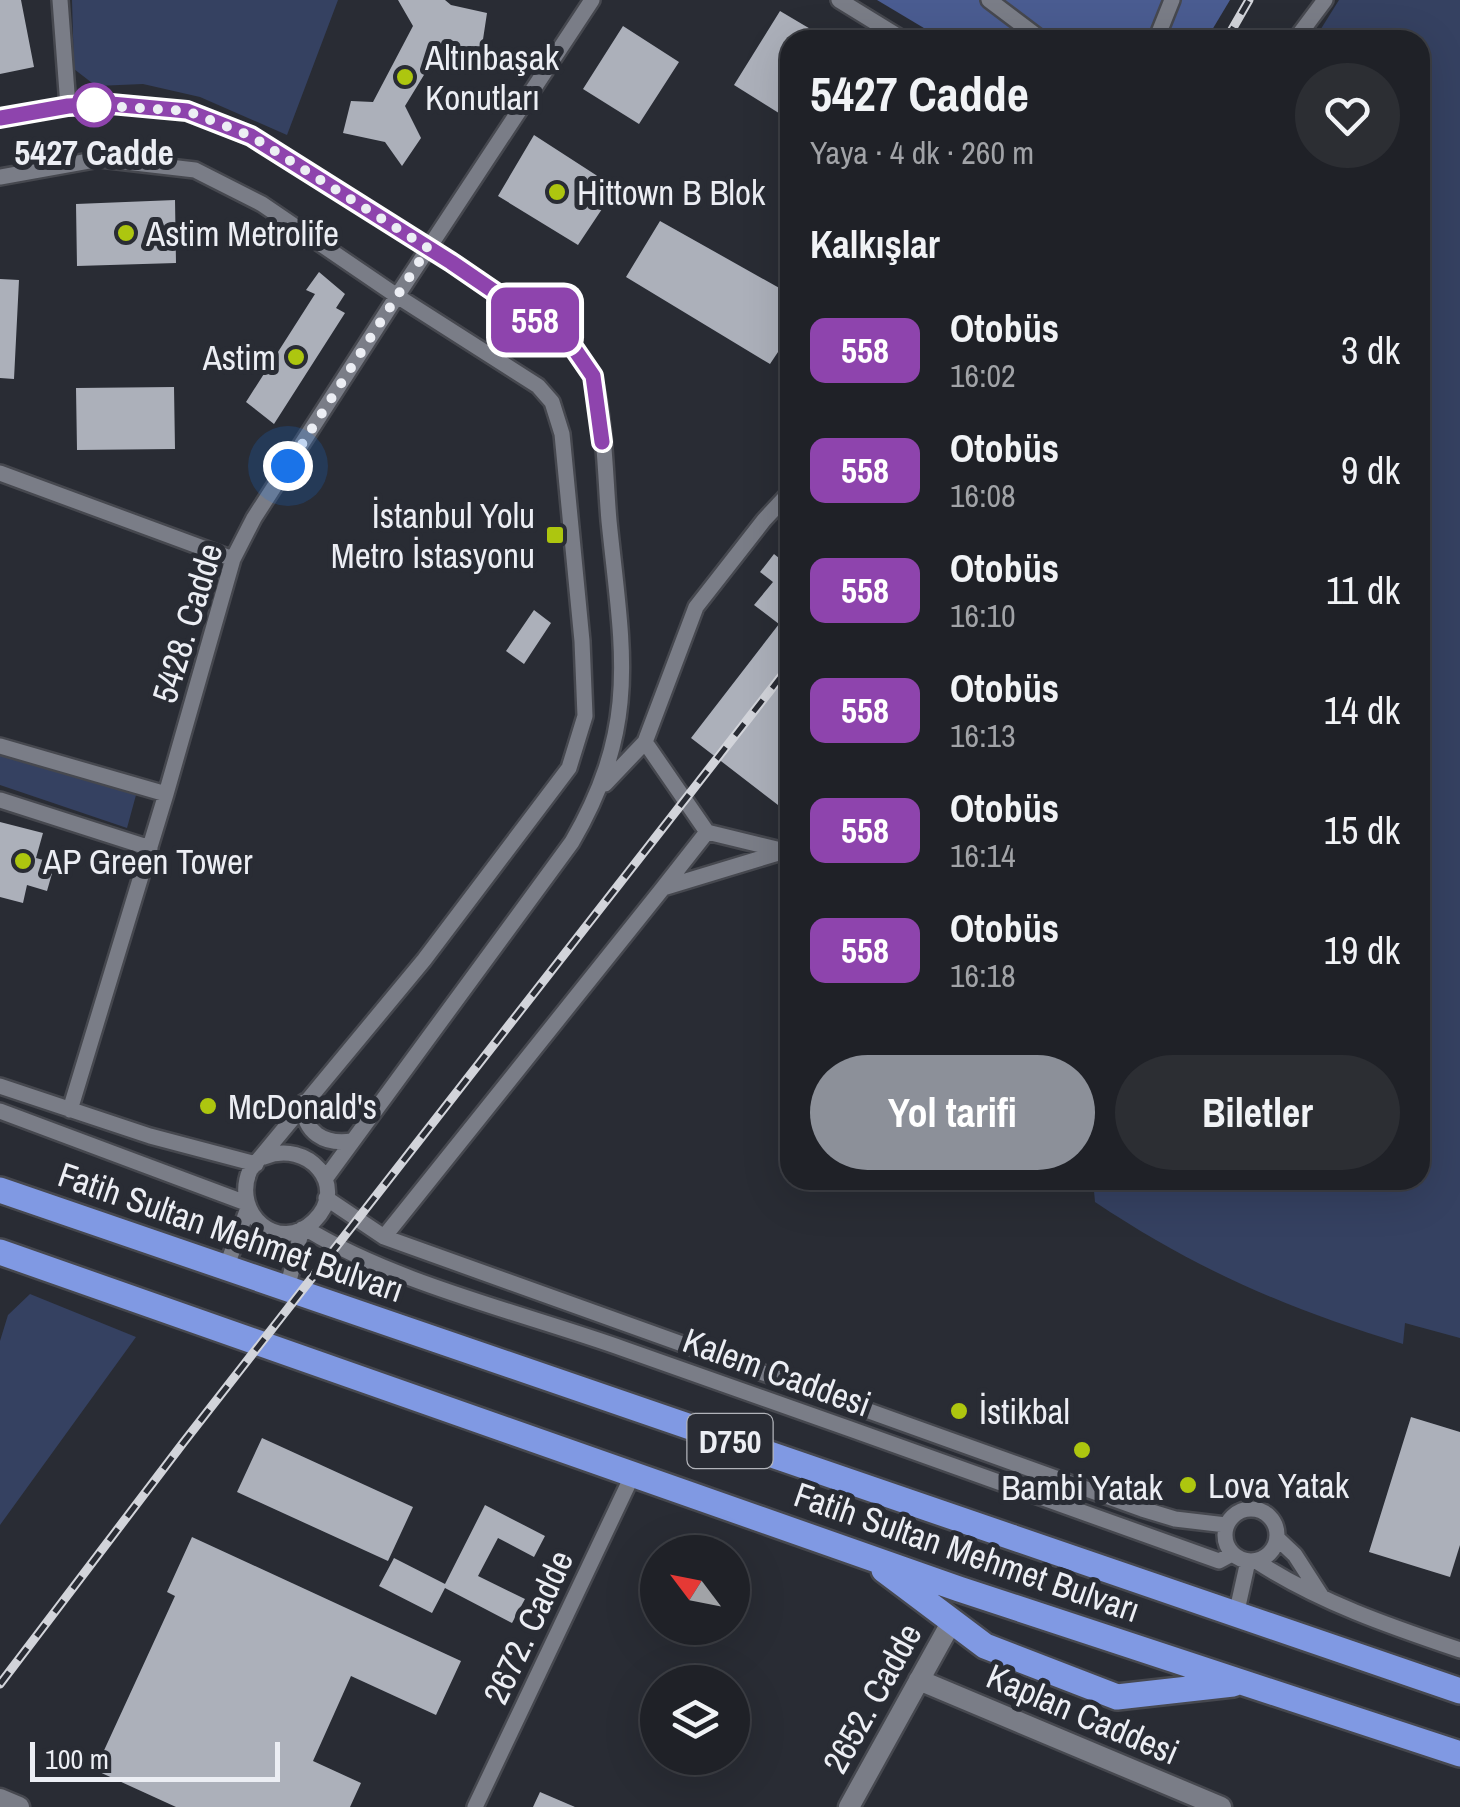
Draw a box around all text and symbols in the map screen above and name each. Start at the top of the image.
place label: Altınbaşak Konutları [424,34,560,121]
text: 5427 Cadde [810,61,1029,126]
button: heart [1295,63,1400,168]
marker: Altınbaşak Konutları [394,66,416,88]
marker: 5427 Cadde [73,84,115,126]
place label: 5427 Cadde [14,129,174,176]
text: Yaya · 4 dk · 260 m [810,131,1034,174]
place label: Hittown B Blok [577,169,766,216]
marker: Hittown B Blok [546,181,568,203]
place label: Astim Metrolife [145,210,339,257]
text: Kalkışlar [810,219,940,270]
marker: Astim Metrolife [115,222,137,244]
line badge: 558 [478,288,592,352]
text: 558 [511,297,559,344]
text: Otobüs [950,303,1059,354]
text: 3 dk [1341,325,1400,376]
text: 558 [841,327,889,374]
place label: Astim [202,334,276,381]
marker: Astim [285,346,307,368]
text: 16:02 [950,354,1016,397]
text: Otobüs [950,423,1059,474]
your location [263,441,313,491]
text: 9 dk [1341,445,1400,496]
text: 558 [841,447,889,494]
text: 16:08 [950,474,1016,517]
place label: İstanbul Yolu Metro İstasyonu [331,492,535,579]
marker: İstanbul Yolu Metro İstasyonu [544,524,566,546]
street label: 5428. Cadde [140,538,234,708]
text: Otobüs [950,543,1059,594]
text: 11 dk [1326,565,1400,616]
text: 558 [841,567,889,614]
text: 16:10 [950,594,1016,637]
text: Otobüs [950,663,1059,714]
text: 14 dk [1324,685,1400,736]
text: 558 [841,687,889,734]
text: 16:13 [950,714,1016,757]
text: Otobüs [950,783,1059,834]
text: 15 dk [1324,805,1400,856]
text: 558 [841,807,889,854]
text: 16:14 [950,834,1016,877]
place label: AP Green Tower [42,838,253,885]
marker: AP Green Tower [12,850,34,872]
text: Otobüs [950,903,1059,954]
text: 19 dk [1324,925,1400,976]
text: 558 [841,927,889,974]
text: 16:18 [950,954,1016,997]
button: Yol tarifi [810,1055,1095,1170]
button: Biletler [1115,1055,1400,1170]
place label: McDonald's [228,1083,377,1130]
marker: McDonald's [197,1095,219,1117]
street label: Fatih Sultan Mehmet Bulvarı [52,1151,410,1313]
street label: Kalem Caddesi [677,1316,877,1428]
place label: İstikbal [979,1388,1070,1435]
marker: İstikbal [948,1400,970,1422]
road number: D750 [688,1414,772,1468]
marker: Bambi Yatak [1071,1439,1093,1461]
place label: Lova Yatak [1208,1462,1350,1509]
place label: Bambi Yatak [1001,1464,1164,1511]
street label: Fatih Sultan Mehmet Bulvarı [788,1471,1146,1633]
marker: Lova Yatak [1177,1474,1199,1496]
north arrow [640,1535,750,1645]
map controls [640,1535,750,1775]
street label: 2672. Cadde [472,1543,584,1711]
street label: 2652. Cadde [812,1615,932,1781]
street label: Kaplan Caddesi [980,1652,1186,1776]
button: layers [640,1665,750,1775]
scale bar [30,1737,280,1782]
text: 100 m [45,1740,109,1778]

